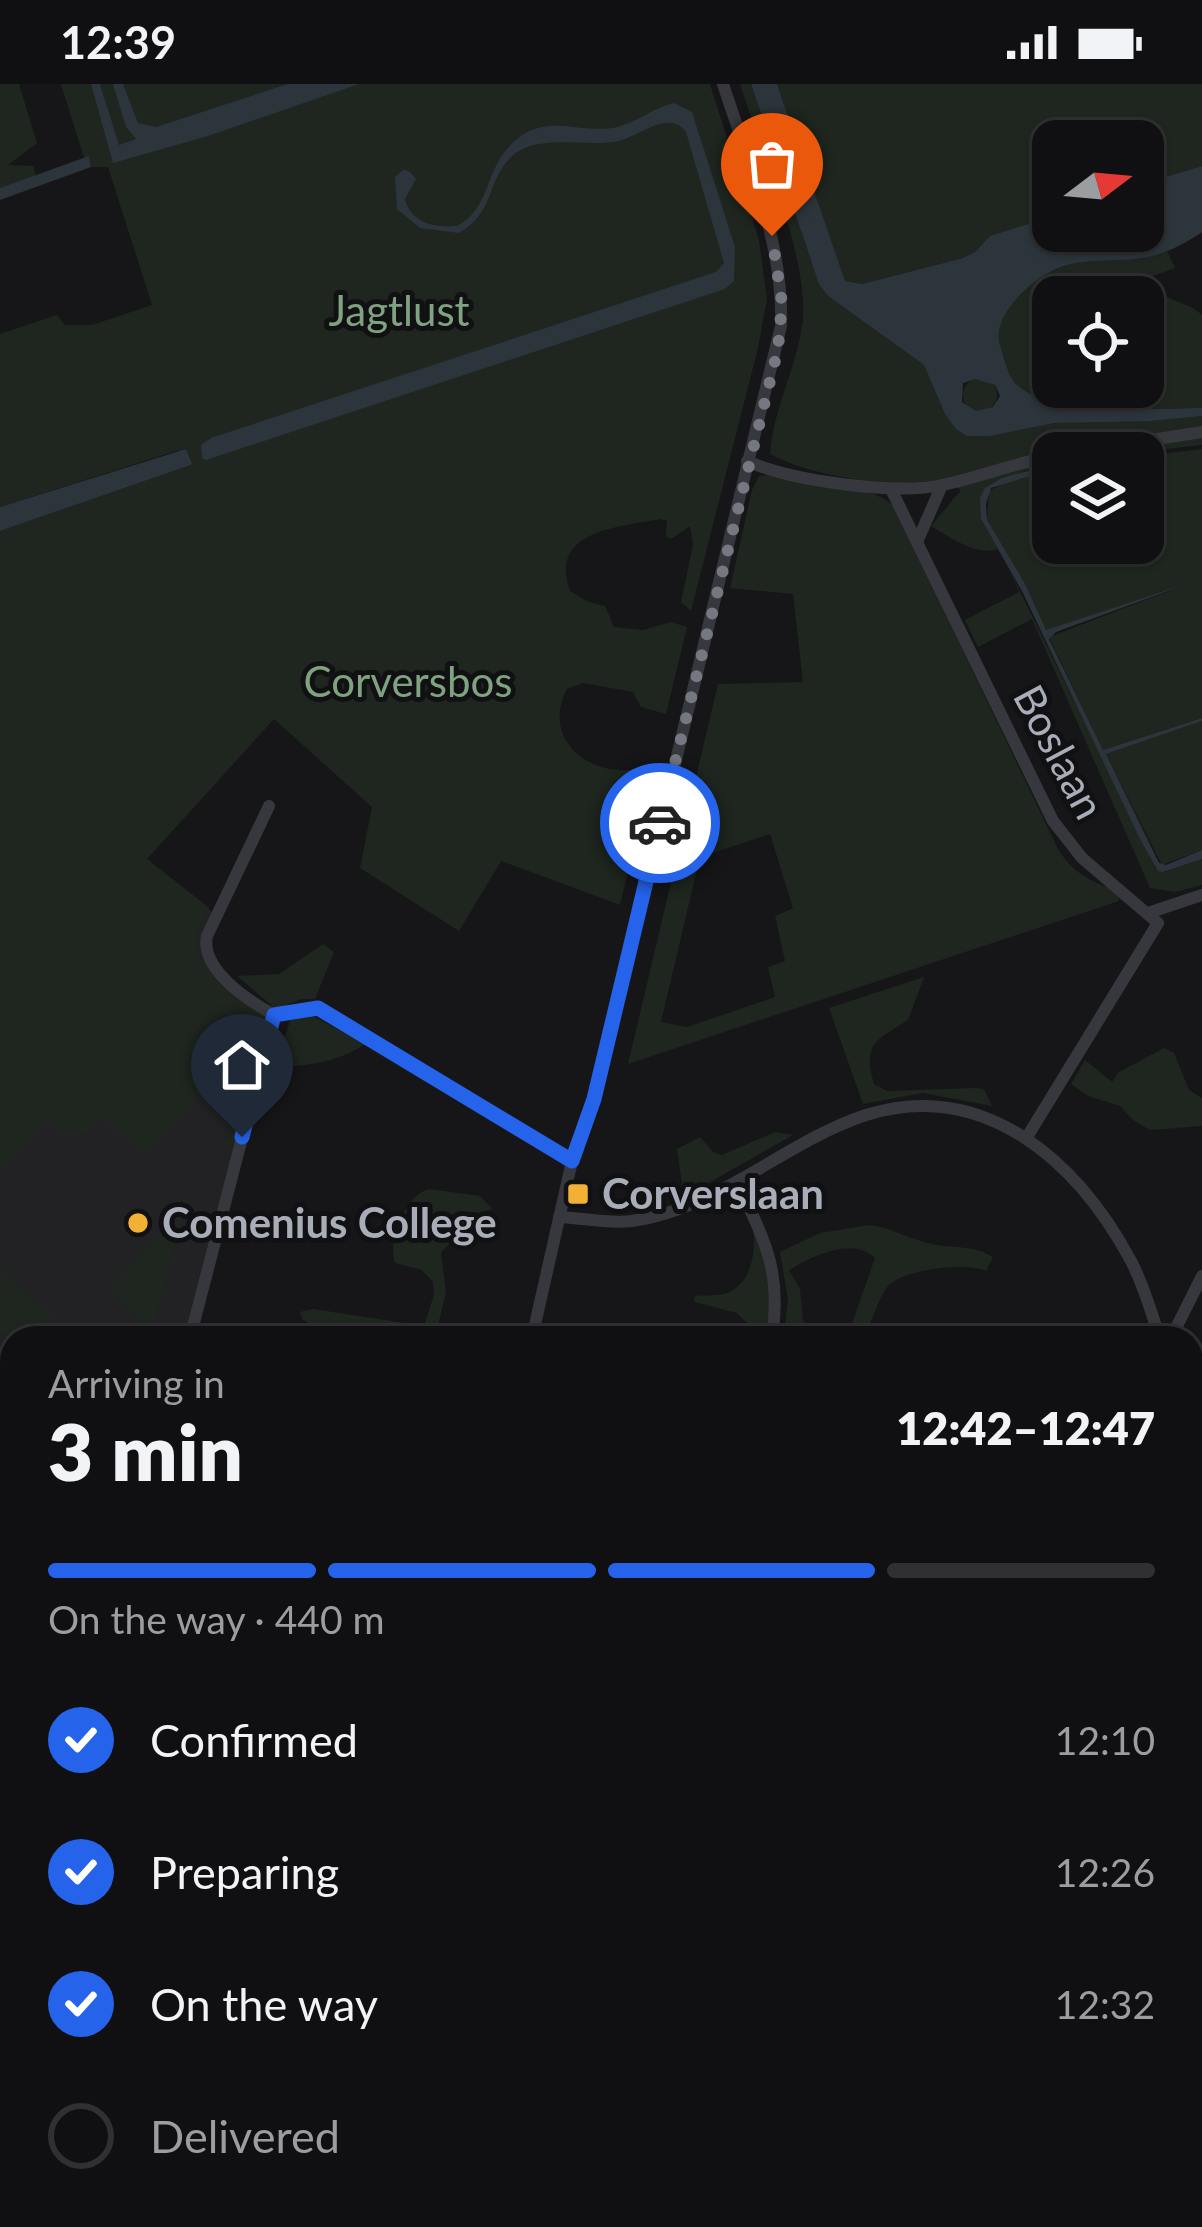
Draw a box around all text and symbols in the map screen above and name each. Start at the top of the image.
text: 12:39 [60,15,176,69]
pin [721,113,823,236]
north arrow [1032,120,1164,252]
map controls [1032,120,1164,564]
icon: bag [739,131,805,197]
button: locate [1032,276,1164,408]
park label: Jagtlust [328,285,470,335]
button: layers [1032,432,1164,564]
park label: Corversbos [304,656,512,706]
street label: Boslaan [1004,676,1116,827]
courier [600,763,720,883]
icon: car [627,790,693,856]
pin [191,1014,293,1137]
icon: home [209,1032,275,1098]
place label: Corverslaan [602,1168,824,1218]
marker: Corverslaan [565,1181,591,1207]
place label: Comenius College [162,1197,497,1247]
marker: Comenius College [125,1210,151,1236]
text: Arriving in [48,1360,225,1406]
text: 12:42–12:47 [896,1401,1155,1455]
text: 3 min [48,1404,243,1498]
text: On the way · 440 m [48,1596,385,1642]
icon: check [48,1707,114,1773]
text: Confirmed [150,1713,358,1767]
text: 12:10 [1055,1717,1155,1763]
icon: check [48,1839,114,1905]
text: Preparing [150,1845,339,1899]
text: 12:26 [1055,1849,1155,1895]
icon: check [48,1971,114,2037]
text: On the way [150,1977,378,2031]
text: 12:32 [1055,1981,1155,2027]
text: Delivered [150,2109,340,2163]

